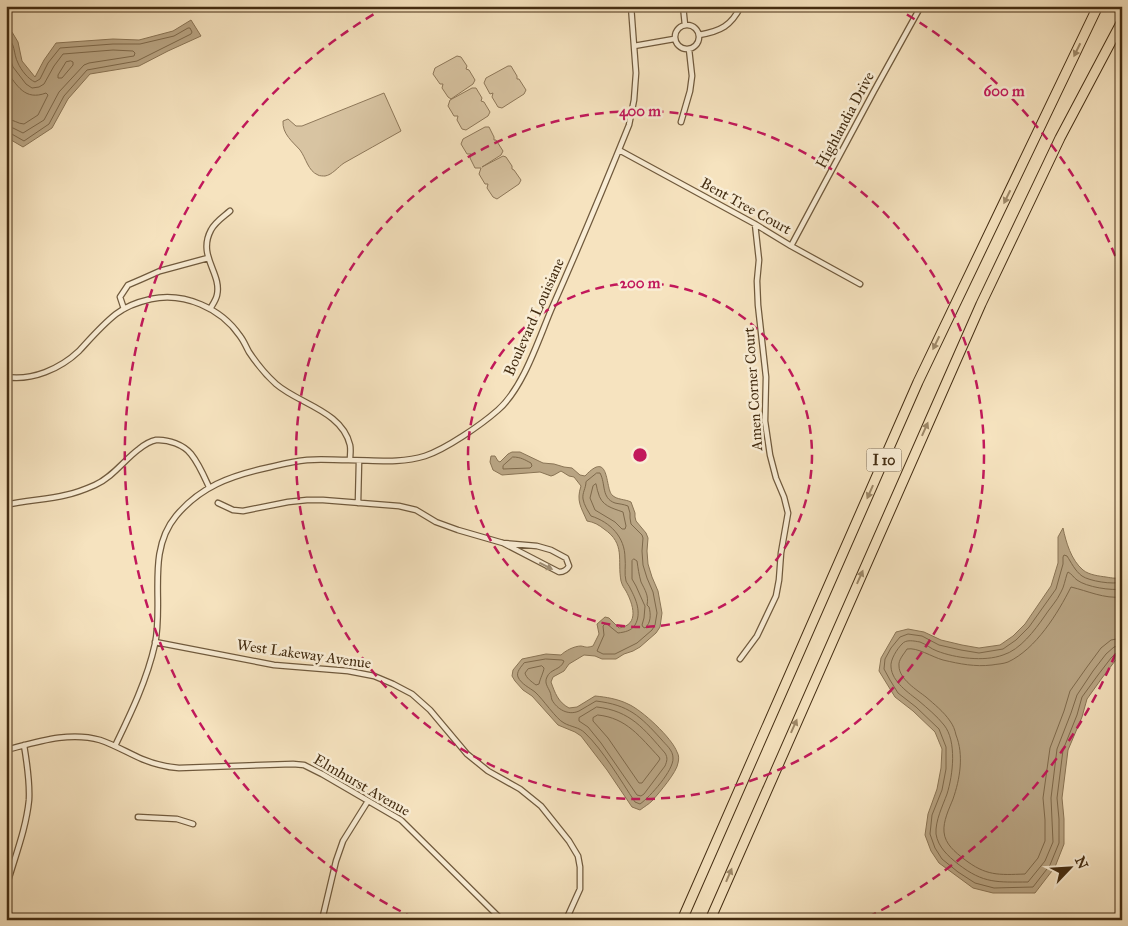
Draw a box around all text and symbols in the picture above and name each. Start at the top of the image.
one-way arrow [1072,43,1080,57]
street label: Highlandia Drive [812,69,878,171]
text: 600 m [984,82,1025,100]
text: 400 m [619,102,661,121]
street label: Bent Tree Court [698,174,795,239]
one-way arrow [1002,190,1010,204]
street label: Boulevard Louisiane [500,255,568,379]
text: 200 m [620,274,661,292]
street label: Amen Corner Court [740,326,766,452]
one-way arrow [932,336,941,351]
one-way arrow [922,422,930,436]
centre of rings [631,446,649,464]
road number: I 10 [866,448,902,472]
one-way arrow [865,485,873,499]
one-way arrow [539,562,553,570]
one-way arrow [856,570,864,584]
street label: West Lakeway Avenue [236,636,372,672]
one-way arrow [791,719,799,733]
street label: Elmhurst Avenue [311,750,413,820]
north arrow [1046,844,1096,894]
text: N [1071,854,1092,872]
one-way arrow [725,868,733,882]

